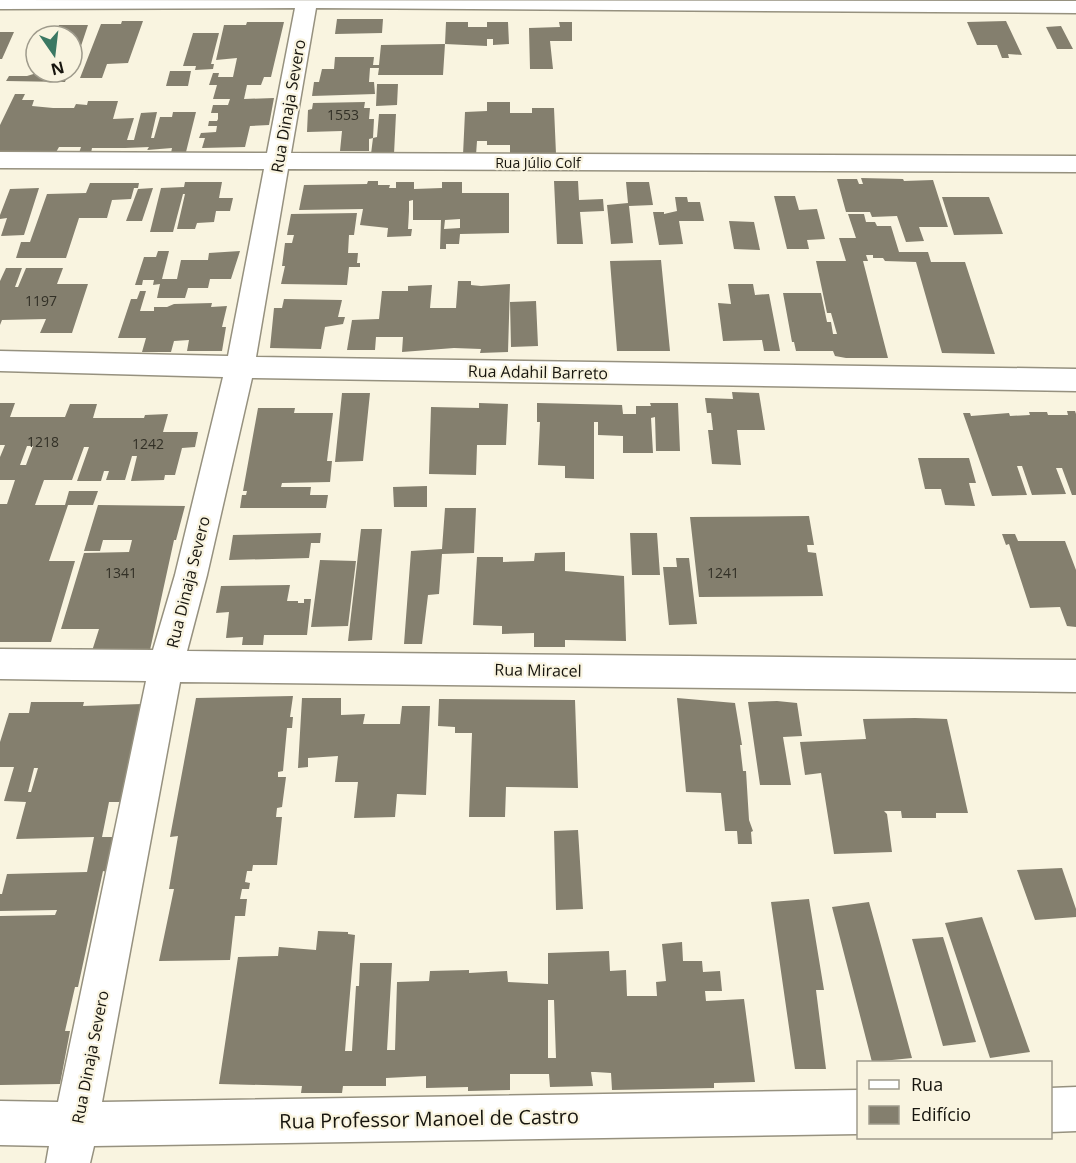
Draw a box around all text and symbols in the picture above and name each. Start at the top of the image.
north arrow [24,24,84,84]
street label: Rua Dinaja Severo [265,38,311,174]
text: N [49,56,67,81]
house number: 1553 [327,105,359,124]
street label: Rua Júlio Colf [495,153,582,172]
house number: 1197 [25,291,57,310]
street label: Rua Adahil Barreto [468,360,608,384]
house number: 1218 [27,432,59,451]
house number: 1242 [132,434,164,453]
street label: Rua Dinaja Severo [161,514,215,650]
house number: 1341 [105,563,137,582]
house number: 1241 [707,563,739,582]
street label: Rua Miracel [494,658,582,682]
street label: Rua Dinaja Severo [66,989,114,1125]
legend [857,1061,1052,1139]
text: Rua [911,1072,943,1096]
street label: Rua Professor Manoel de Castro [279,1102,579,1135]
text: Edifício [911,1102,971,1126]

